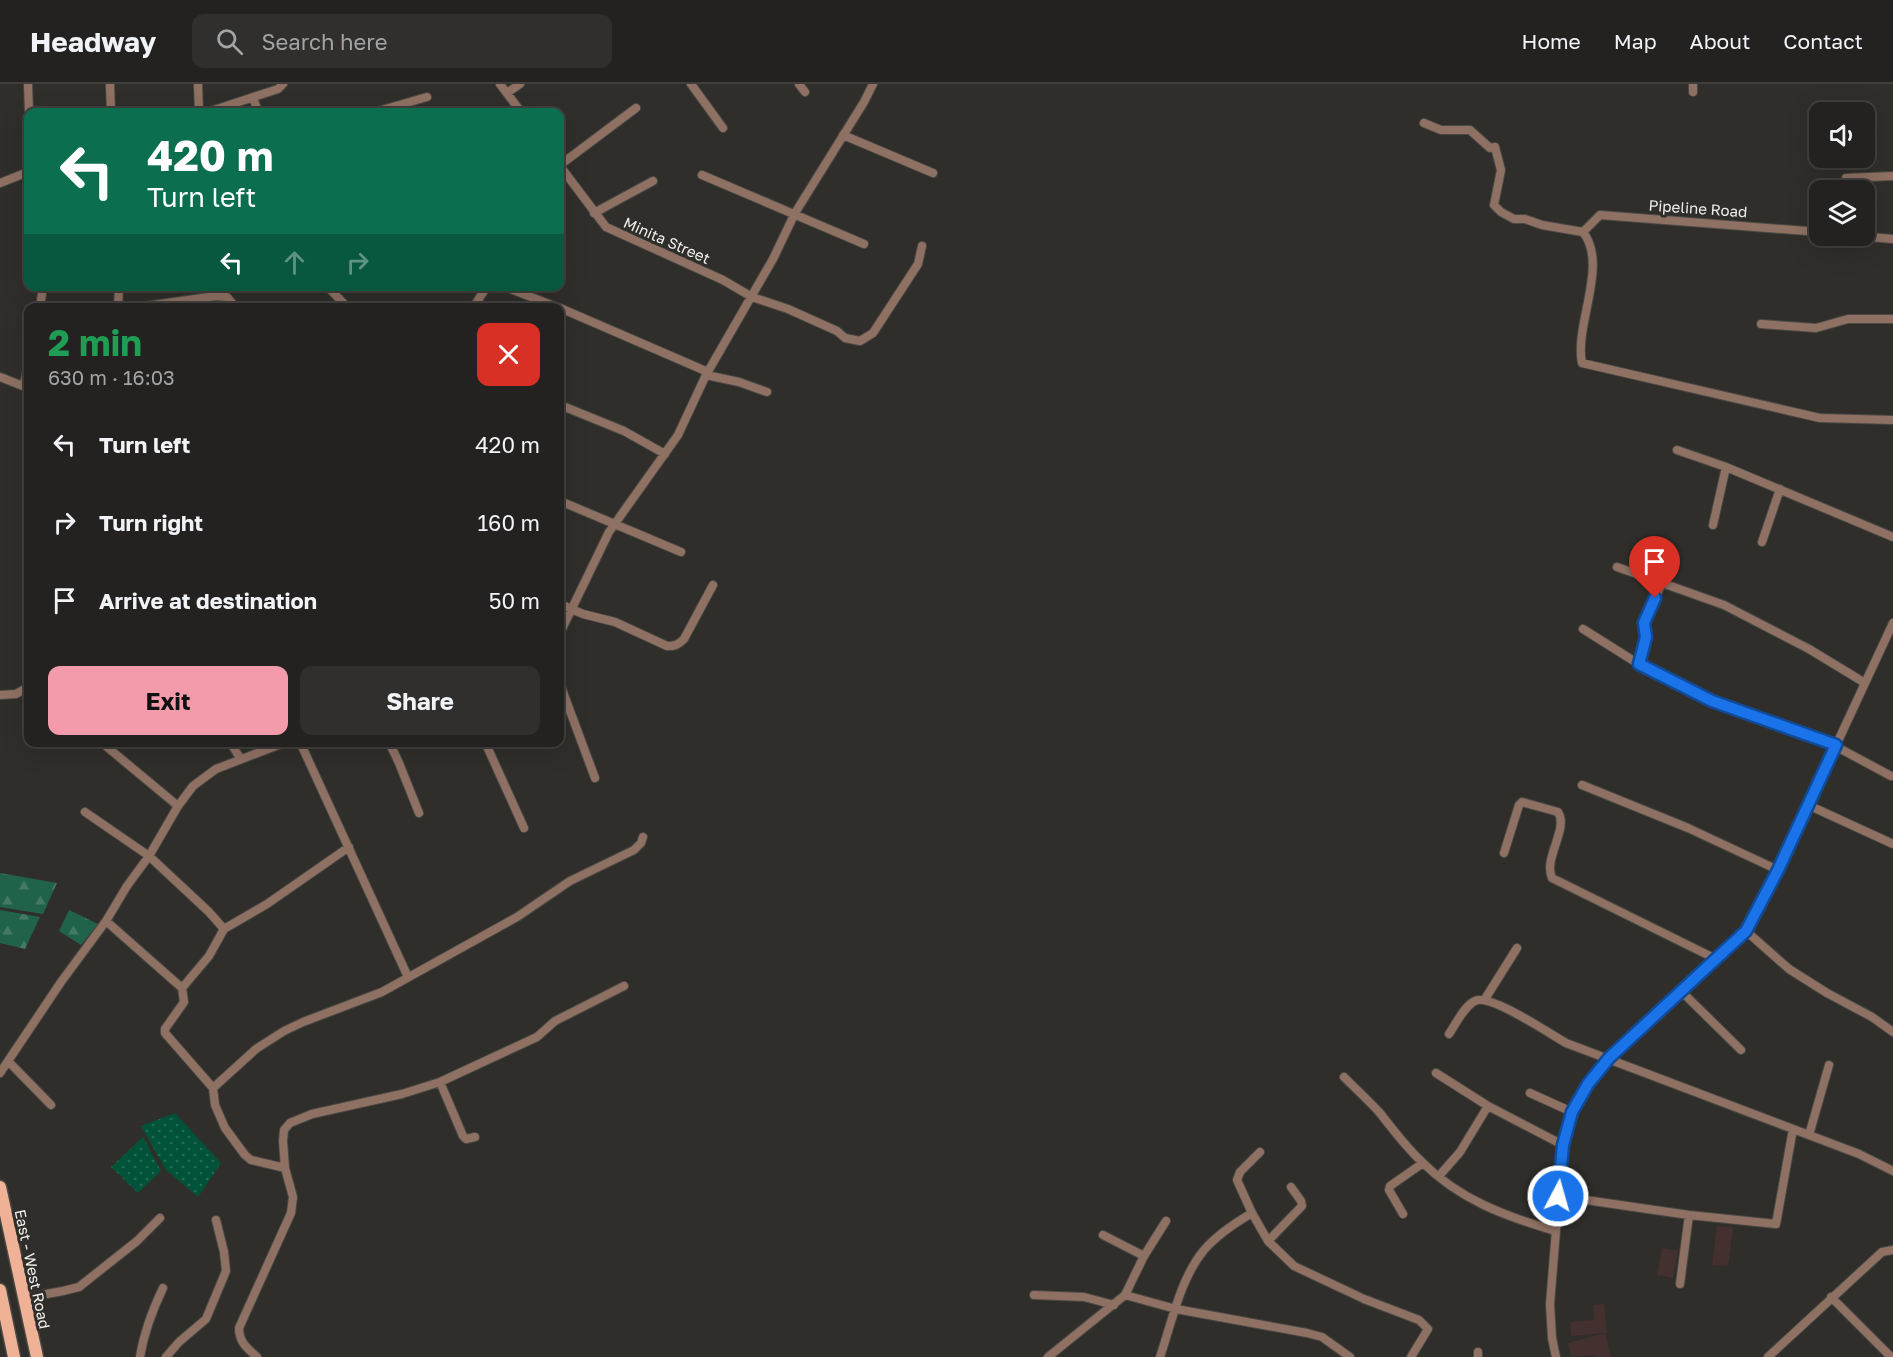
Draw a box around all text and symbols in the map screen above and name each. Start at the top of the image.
search box [192,14,612,68]
text: Headway [30,25,156,58]
icon: search [213,25,246,58]
text: Search here [261,28,387,55]
text: Home [1521,28,1581,54]
text: Map [1614,28,1657,54]
text: About [1690,28,1750,54]
text: Contact [1783,28,1863,54]
map controls [1809,102,1875,246]
button: sound [1809,102,1875,168]
text: 420 m [147,130,273,180]
icon: left [48,132,126,210]
button: layers [1809,180,1875,246]
text: Turn left [147,181,256,213]
street label: Pipeline Road [1648,196,1748,220]
street label: Minita Street [621,213,713,267]
icon: left [215,246,248,279]
icon: ahead [278,246,311,279]
icon: right [341,246,374,279]
text: 2 min [48,321,142,364]
button: close [477,323,540,386]
text: 630 m · 16:03 [48,365,175,389]
icon: left [48,428,81,461]
text: Turn left [99,431,190,458]
text: 420 m [475,431,540,458]
icon: right [48,506,81,539]
text: Turn right [99,509,203,536]
text: 160 m [477,509,540,536]
pin [1629,536,1680,598]
icon: arrive [1638,545,1671,578]
icon: arrive [48,584,81,617]
text: Arrive at destination [99,587,317,614]
text: 50 m [489,587,540,614]
button: Exit [48,666,288,735]
button: Share [300,666,540,735]
position arrow [1526,1164,1590,1228]
street label: East - West Road [12,1208,54,1330]

